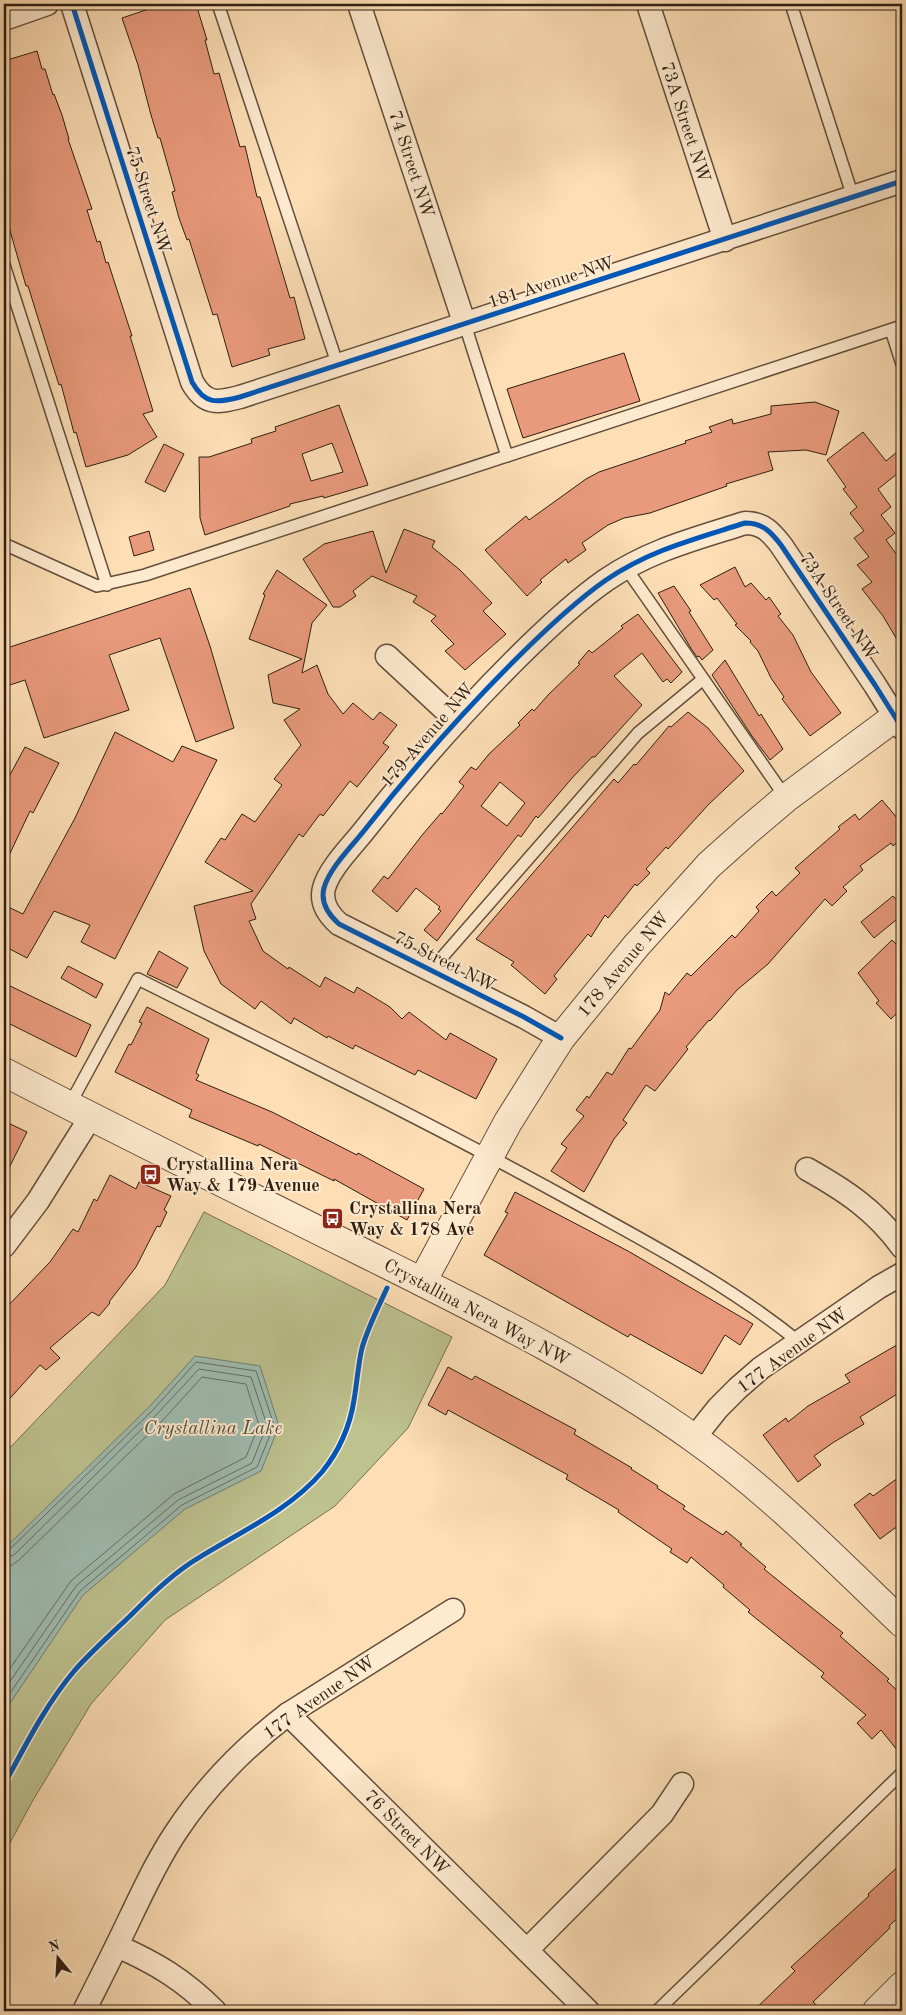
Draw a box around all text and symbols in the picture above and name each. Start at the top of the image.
street label: 73A Street NW [657,60,713,185]
street label: 74 Street NW [385,108,437,220]
street label: 75 Street NW [122,144,174,256]
street label: 181 Avenue NW [486,254,617,312]
street label: 73A Street NW [796,550,881,664]
street label: 179 Avenue NW [378,680,478,791]
street label: 178 Avenue NW [575,908,673,1021]
street label: 75 Street NW [391,929,498,995]
place label: Crystallina Nera Way & 179 Avenue [166,1156,320,1195]
bus stop icon: Crystallina Nera Way & 179 Avenue [138,1162,162,1186]
place label: Crystallina Nera Way & 178 Ave [349,1200,481,1239]
bus stop icon: Crystallina Nera Way & 178 Ave [321,1206,345,1230]
street label: Crystallina Nera Way NW [381,1256,572,1370]
street label: 177 Avenue NW [734,1305,851,1397]
water label: Crystallina Lake [144,1420,283,1439]
street label: 177 Avenue NW [260,1653,379,1743]
street label: 76 Street NW [360,1787,452,1879]
north arrow [32,1932,82,1982]
text: N [47,1938,62,1955]

